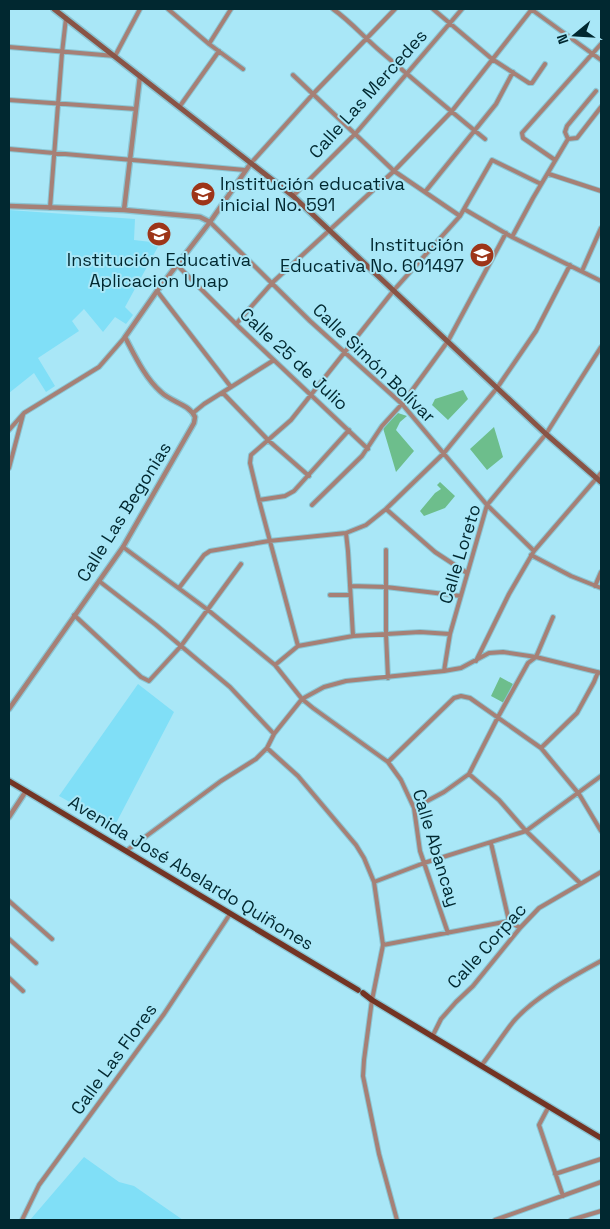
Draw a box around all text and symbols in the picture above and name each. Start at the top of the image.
north arrow [550,10,600,60]
street label: Calle Las Mercedes [304,24,432,163]
text: N [553,32,573,46]
place label: Institución educativa inicial No. 591 [220,172,405,216]
school or university icon: Institución educativa inicial No. 591 [190,181,216,207]
school or university icon: Institución Educativa Aplicacion Unap [146,221,172,247]
place label: Institución Educativa No. 601497 [280,233,464,277]
school or university icon: Institución Educativa No. 601497 [469,242,495,268]
place label: Institución Educativa Aplicacion Unap [67,248,251,292]
street label: Calle Simón Bolívar [308,298,441,427]
street label: Calle 25 de Julio [235,302,354,415]
street label: Calle Las Begonias [71,438,176,586]
street label: Calle Loreto [434,501,486,606]
street label: Calle Abancay [408,786,465,910]
street label: Avenida José Abelardo Quiñones [65,790,318,955]
street label: Calle Corpac [442,898,531,993]
street label: Calle Las Flores [65,999,162,1119]

